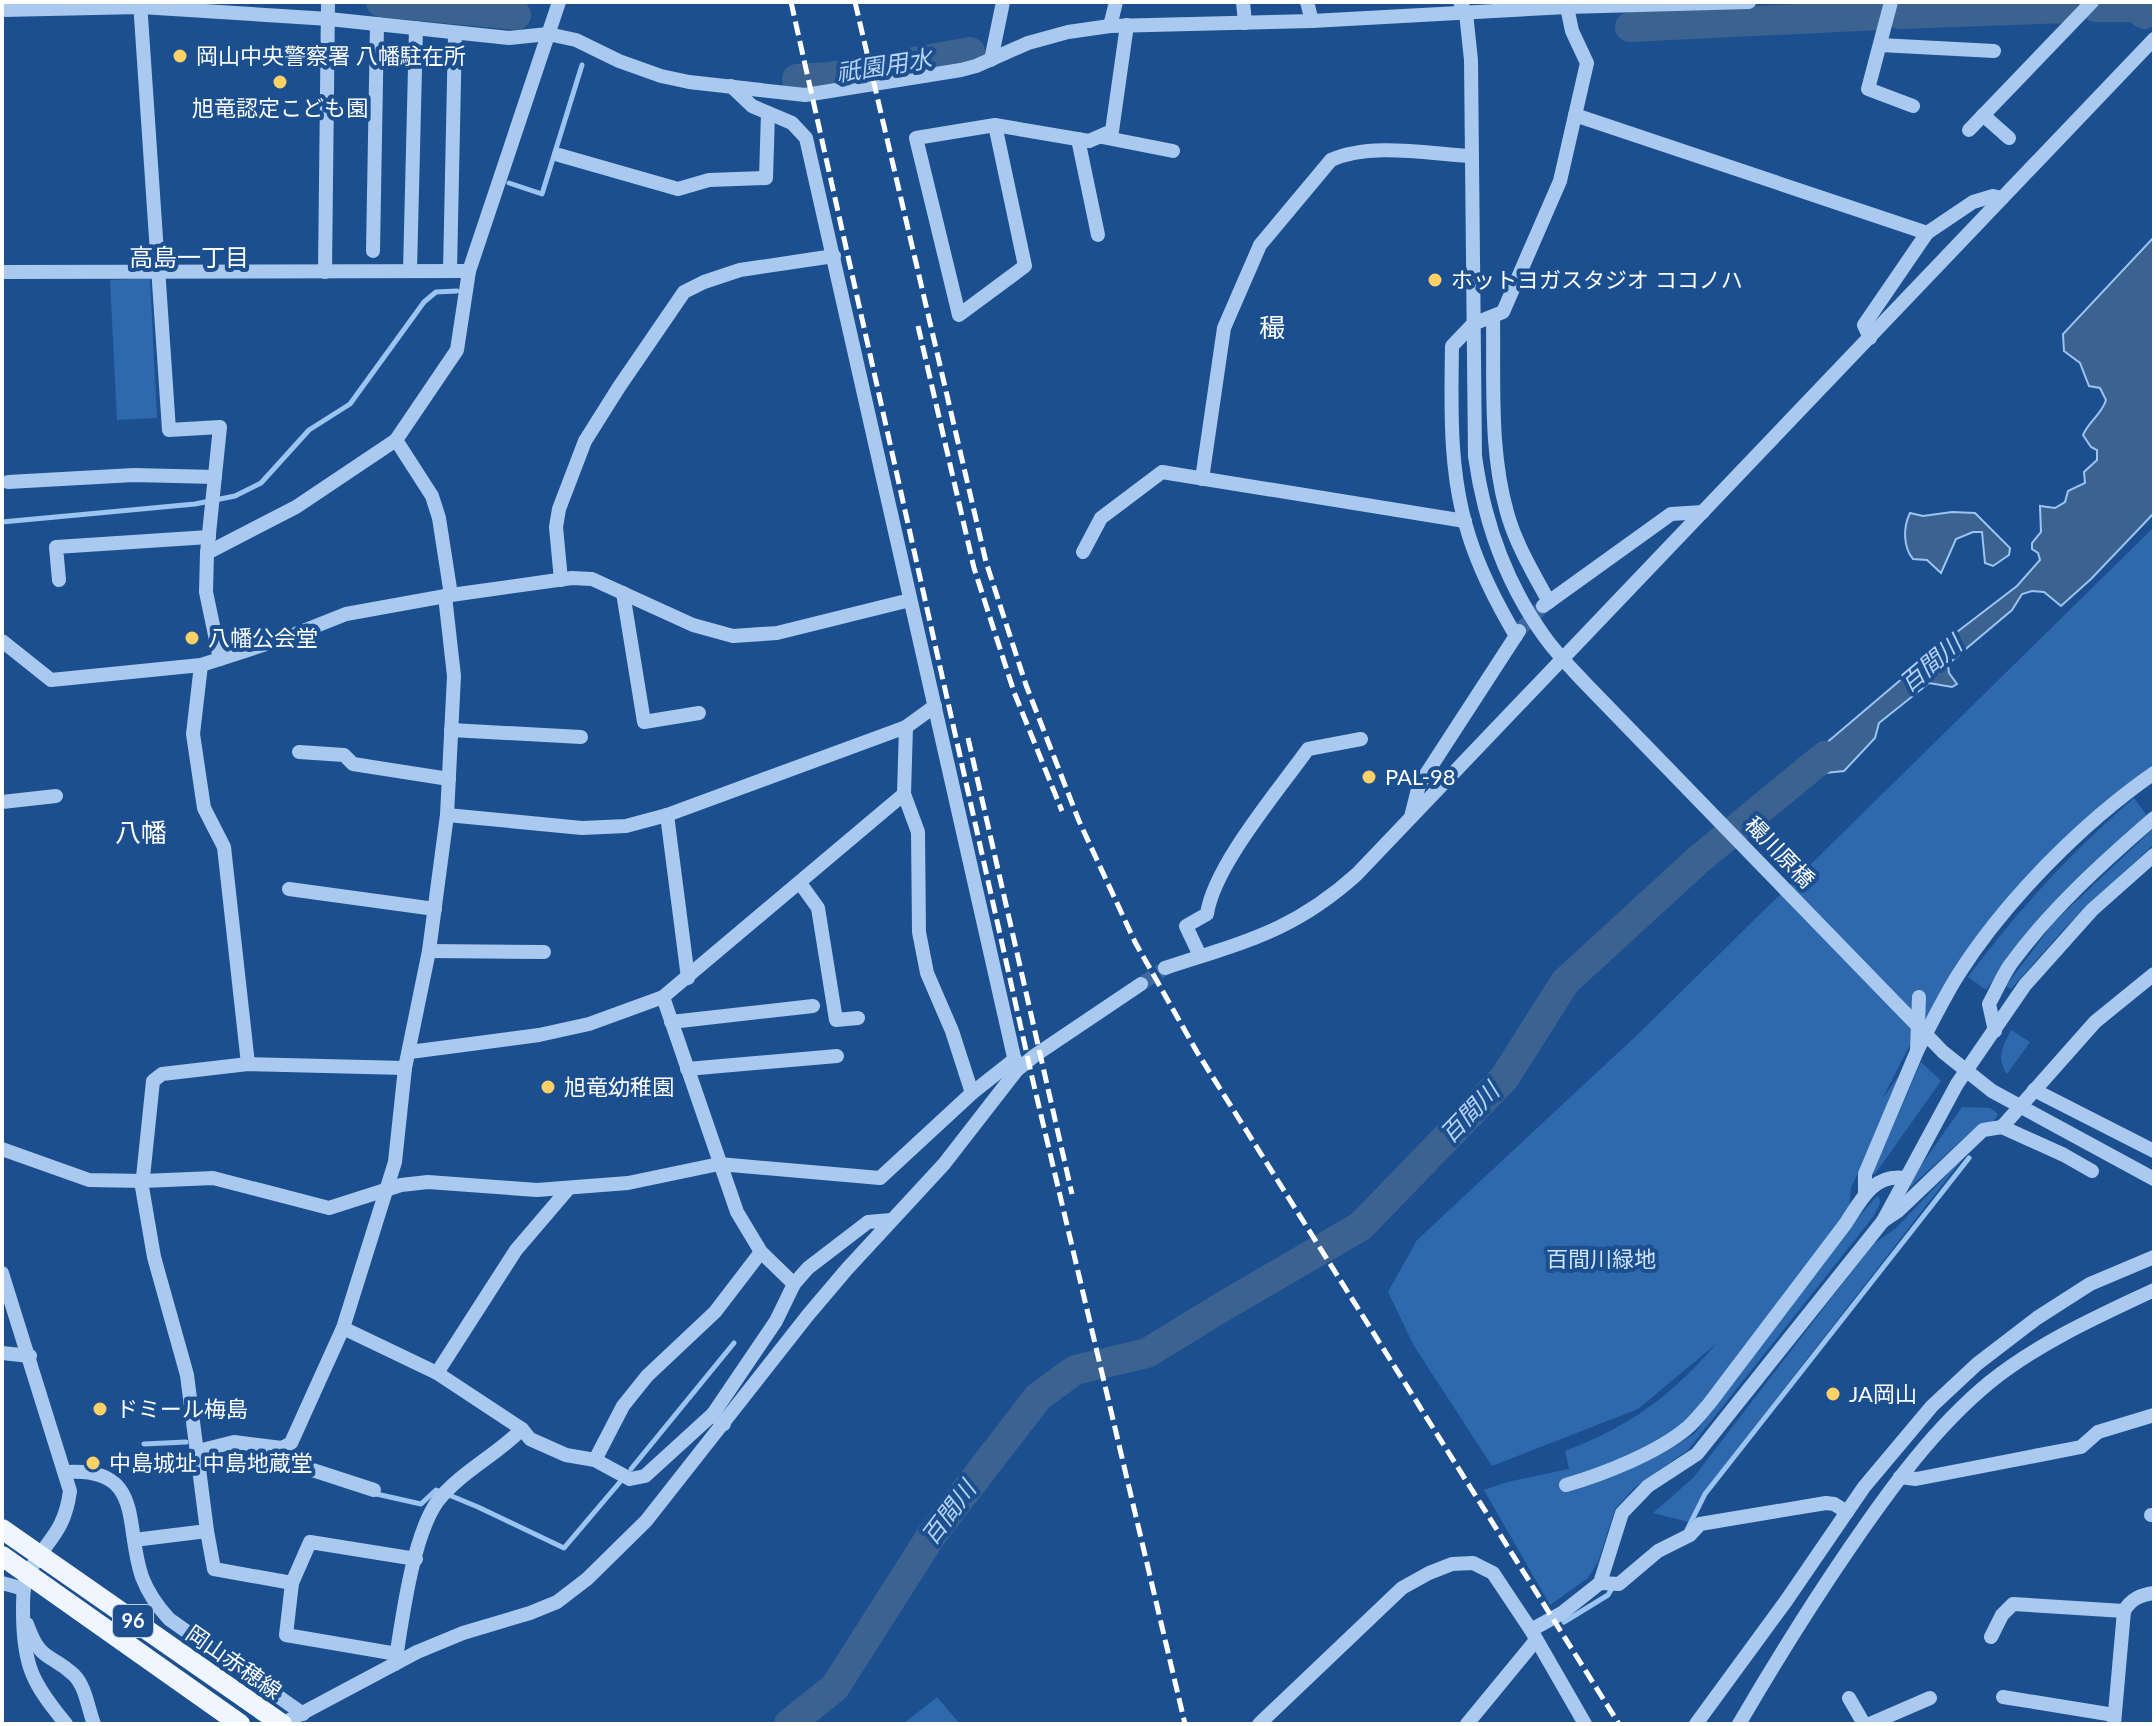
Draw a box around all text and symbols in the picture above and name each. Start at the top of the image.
place label: 岡山中央警察署 八幡駐在所 [196,42,466,69]
water label: 祇園用水 [834,42,936,86]
marker: 岡山中央警察署 八幡駐在所 [171,47,189,65]
marker: 旭竜認定こども園 [271,73,289,91]
place label: 旭竜認定こども園 [192,94,368,121]
district label: 高島一丁目 [129,242,249,271]
place label: ホットヨガスタジオ ココノハ [1451,266,1743,293]
marker: ホットヨガスタジオ ココノハ [1426,271,1444,289]
district label: 穝 [1259,311,1285,343]
place label: 八幡公会堂 [208,624,318,651]
water label: 百間川 [1893,627,1969,697]
marker: 八幡公会堂 [183,629,201,647]
place label: PAL-98 [1385,763,1455,790]
marker: PAL-98 [1360,768,1378,786]
street label: 穝川原橋 [1740,811,1821,893]
district label: 八幡 [115,816,167,848]
place label: 旭竜幼稚園 [564,1073,674,1100]
water label: 百間川 [1433,1074,1506,1148]
marker: 旭竜幼稚園 [539,1078,557,1096]
park label: 百間川緑地 [1546,1245,1656,1272]
place label: JA岡山 [1849,1380,1917,1407]
marker: JA岡山 [1824,1385,1842,1403]
place label: ドミール梅島 [116,1395,248,1422]
marker: ドミール梅島 [91,1400,109,1418]
place label: 中島城址 中島地蔵堂 [109,1449,313,1476]
marker: 中島城址 中島地蔵堂 [84,1454,102,1472]
water label: 百間川 [915,1472,983,1550]
road number: 96 [113,1605,153,1637]
street label: 岡山赤穂線 [181,1619,287,1704]

